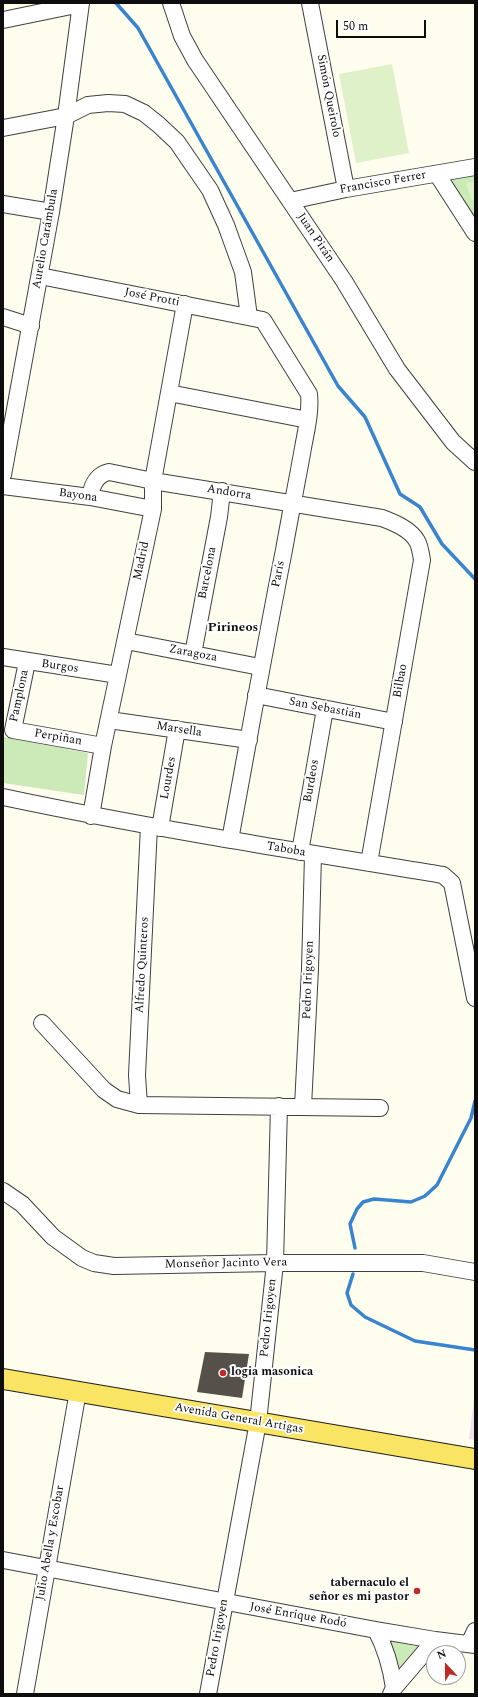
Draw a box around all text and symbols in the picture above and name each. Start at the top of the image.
scale bar [338,12,428,38]
text: 50 m [343,17,368,36]
street label: Simón Queirolo [313,53,343,139]
street label: Francisco Ferrer [339,168,427,198]
street label: Aurelio Carámbula [30,188,62,290]
street label: Juan Pirán [293,211,337,265]
street label: José Protti [123,286,181,310]
street label: Andorra [206,482,252,504]
street label: Bayona [58,486,98,506]
street label: Madrid [131,540,153,582]
street label: Barcelona [196,546,220,600]
street label: París [269,559,289,589]
district label: Pirineos [208,620,258,636]
street label: Zaragoza [168,642,218,666]
street label: Burgos [40,657,80,677]
street label: Bilbao [391,663,411,699]
street label: Pamplona [7,668,33,724]
street label: San Sebastián [288,695,362,723]
street label: Marsella [155,719,203,741]
street label: Perpiñan [33,727,83,749]
street label: Lourdes [158,755,180,801]
street label: Burdeos [301,758,323,804]
street label: Taboba [265,840,307,860]
street label: Alfredo Quinteros [133,916,153,1014]
street label: Pedro Irigoyen [300,940,318,1020]
street label: Monseñor Jacinto Vera [165,1256,287,1272]
street label: Pedro Irigoyen [258,1278,280,1358]
place label: logia masonica [231,1366,313,1380]
marker: logia masonica [218,1368,228,1378]
street label: Avenida General Artigas [173,1401,305,1437]
street label: Julio Abella y Escobar [34,1484,68,1602]
place label: tabernaculo el señor es mi pastor [309,1577,409,1605]
marker: tabernaculo el señor es mi pastor [412,1586,422,1596]
street label: Pedro Irigoyen [204,1598,232,1678]
street label: José Enrique Rodó [248,1600,348,1632]
north arrow [426,1645,466,1685]
text: N [434,1645,449,1664]

